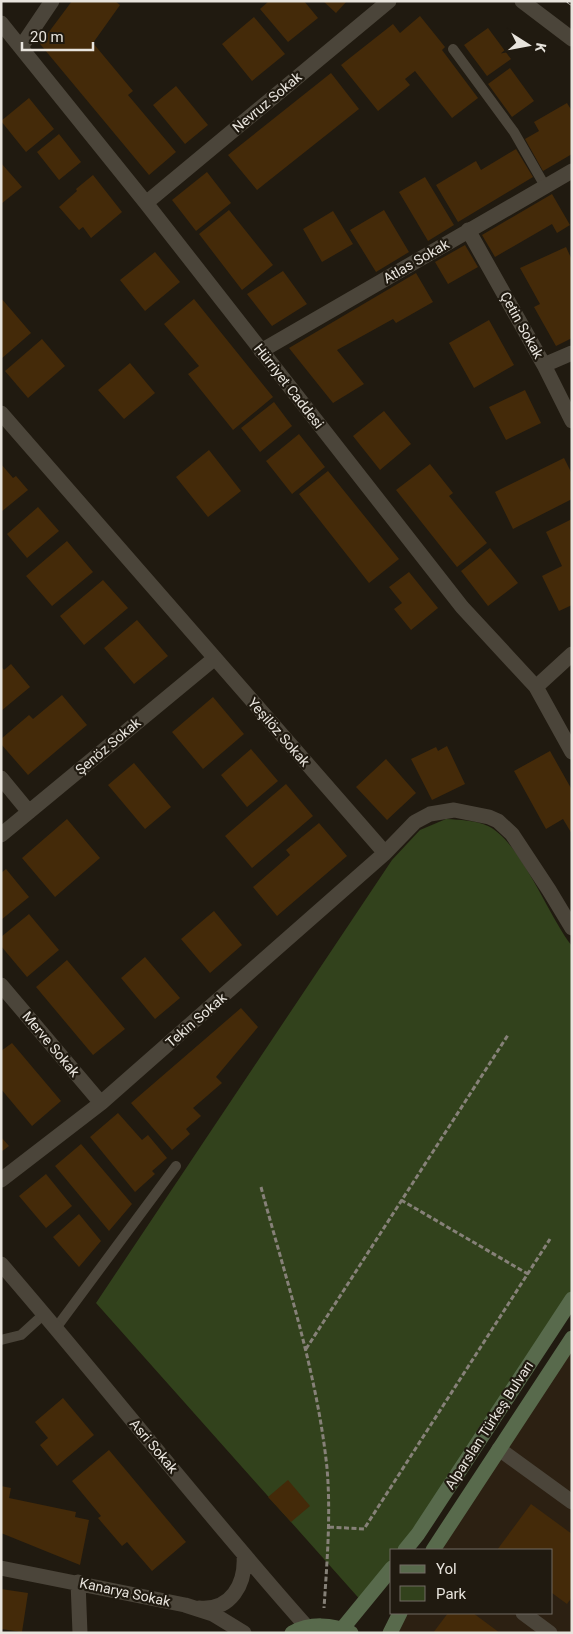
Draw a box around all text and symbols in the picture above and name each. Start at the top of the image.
scale bar [22,20,94,52]
north arrow [503,20,553,70]
text: 20 m [30,28,64,46]
text: K [532,42,549,53]
street label: Nevruz Sokak [229,68,305,135]
street label: Atlas Sokak [380,235,453,286]
street label: Çetin Sokak [497,289,547,362]
street label: Hürriyet Caddesi [251,340,327,432]
street label: Yeşilöz Sokak [245,694,314,770]
street label: Şenöz Sokak [72,714,144,778]
street label: Tekin Sokak [162,989,230,1051]
street label: Merve Sokak [19,1008,83,1081]
street label: Alparslan Türkeş Bulvarı [442,1358,536,1492]
street label: Asri Sokak [127,1416,182,1477]
legend [390,1549,553,1614]
text: Yol [436,1560,457,1578]
street label: Kanarya Sokak [78,1575,173,1610]
text: Park [436,1585,467,1603]

